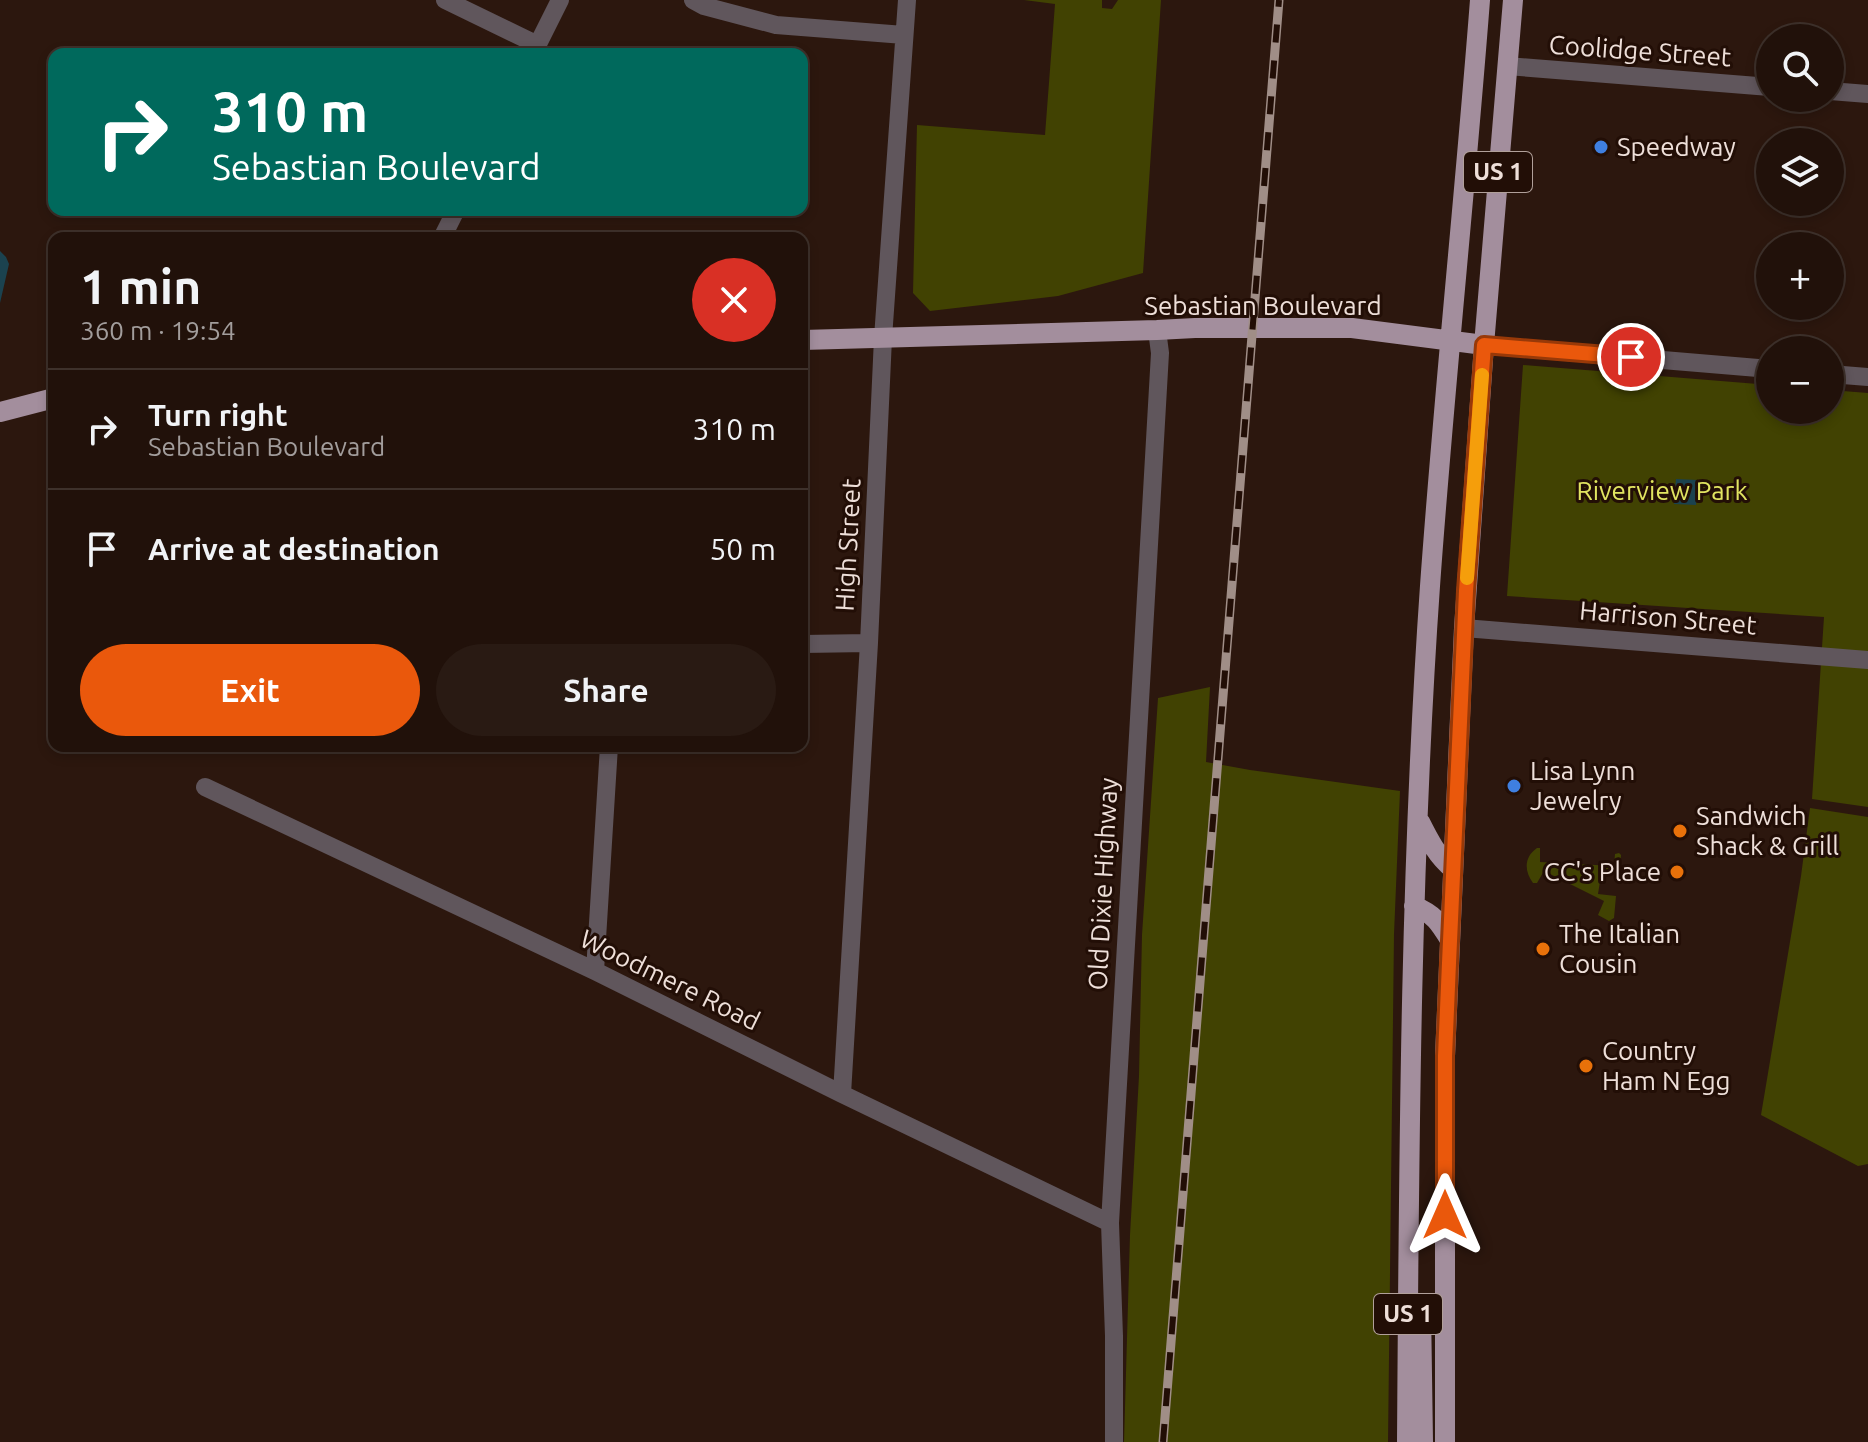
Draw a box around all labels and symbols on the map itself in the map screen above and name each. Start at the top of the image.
street label: Coolidge Street [1548,30,1732,71]
place label: Speedway [1617,132,1736,161]
marker: Speedway [1592,138,1610,156]
road number: US 1 [1464,152,1532,192]
street label: Sebastian Boulevard [1144,291,1382,320]
pin [1597,323,1665,391]
park label: Riverview Park [1576,476,1748,505]
street label: High Street [830,478,865,612]
street label: Harrison Street [1578,595,1758,640]
place label: Lisa Lynn Jewelry [1530,756,1635,815]
street label: Old Dixie Highway [1082,777,1123,991]
marker: Lisa Lynn Jewelry [1505,777,1523,795]
place label: Sandwich Shack & Grill [1696,801,1839,860]
marker: Sandwich Shack & Grill [1671,822,1689,840]
place label: CC's Place [1544,857,1661,886]
marker: CC's Place [1668,863,1686,881]
place label: The Italian Cousin [1559,919,1680,978]
street label: Woodmere Road [576,924,765,1036]
marker: The Italian Cousin [1534,940,1552,958]
place label: Country Ham N Egg [1602,1036,1731,1095]
marker: Country Ham N Egg [1577,1057,1595,1075]
position arrow [1403,1173,1487,1257]
road number: US 1 [1374,1294,1442,1334]

